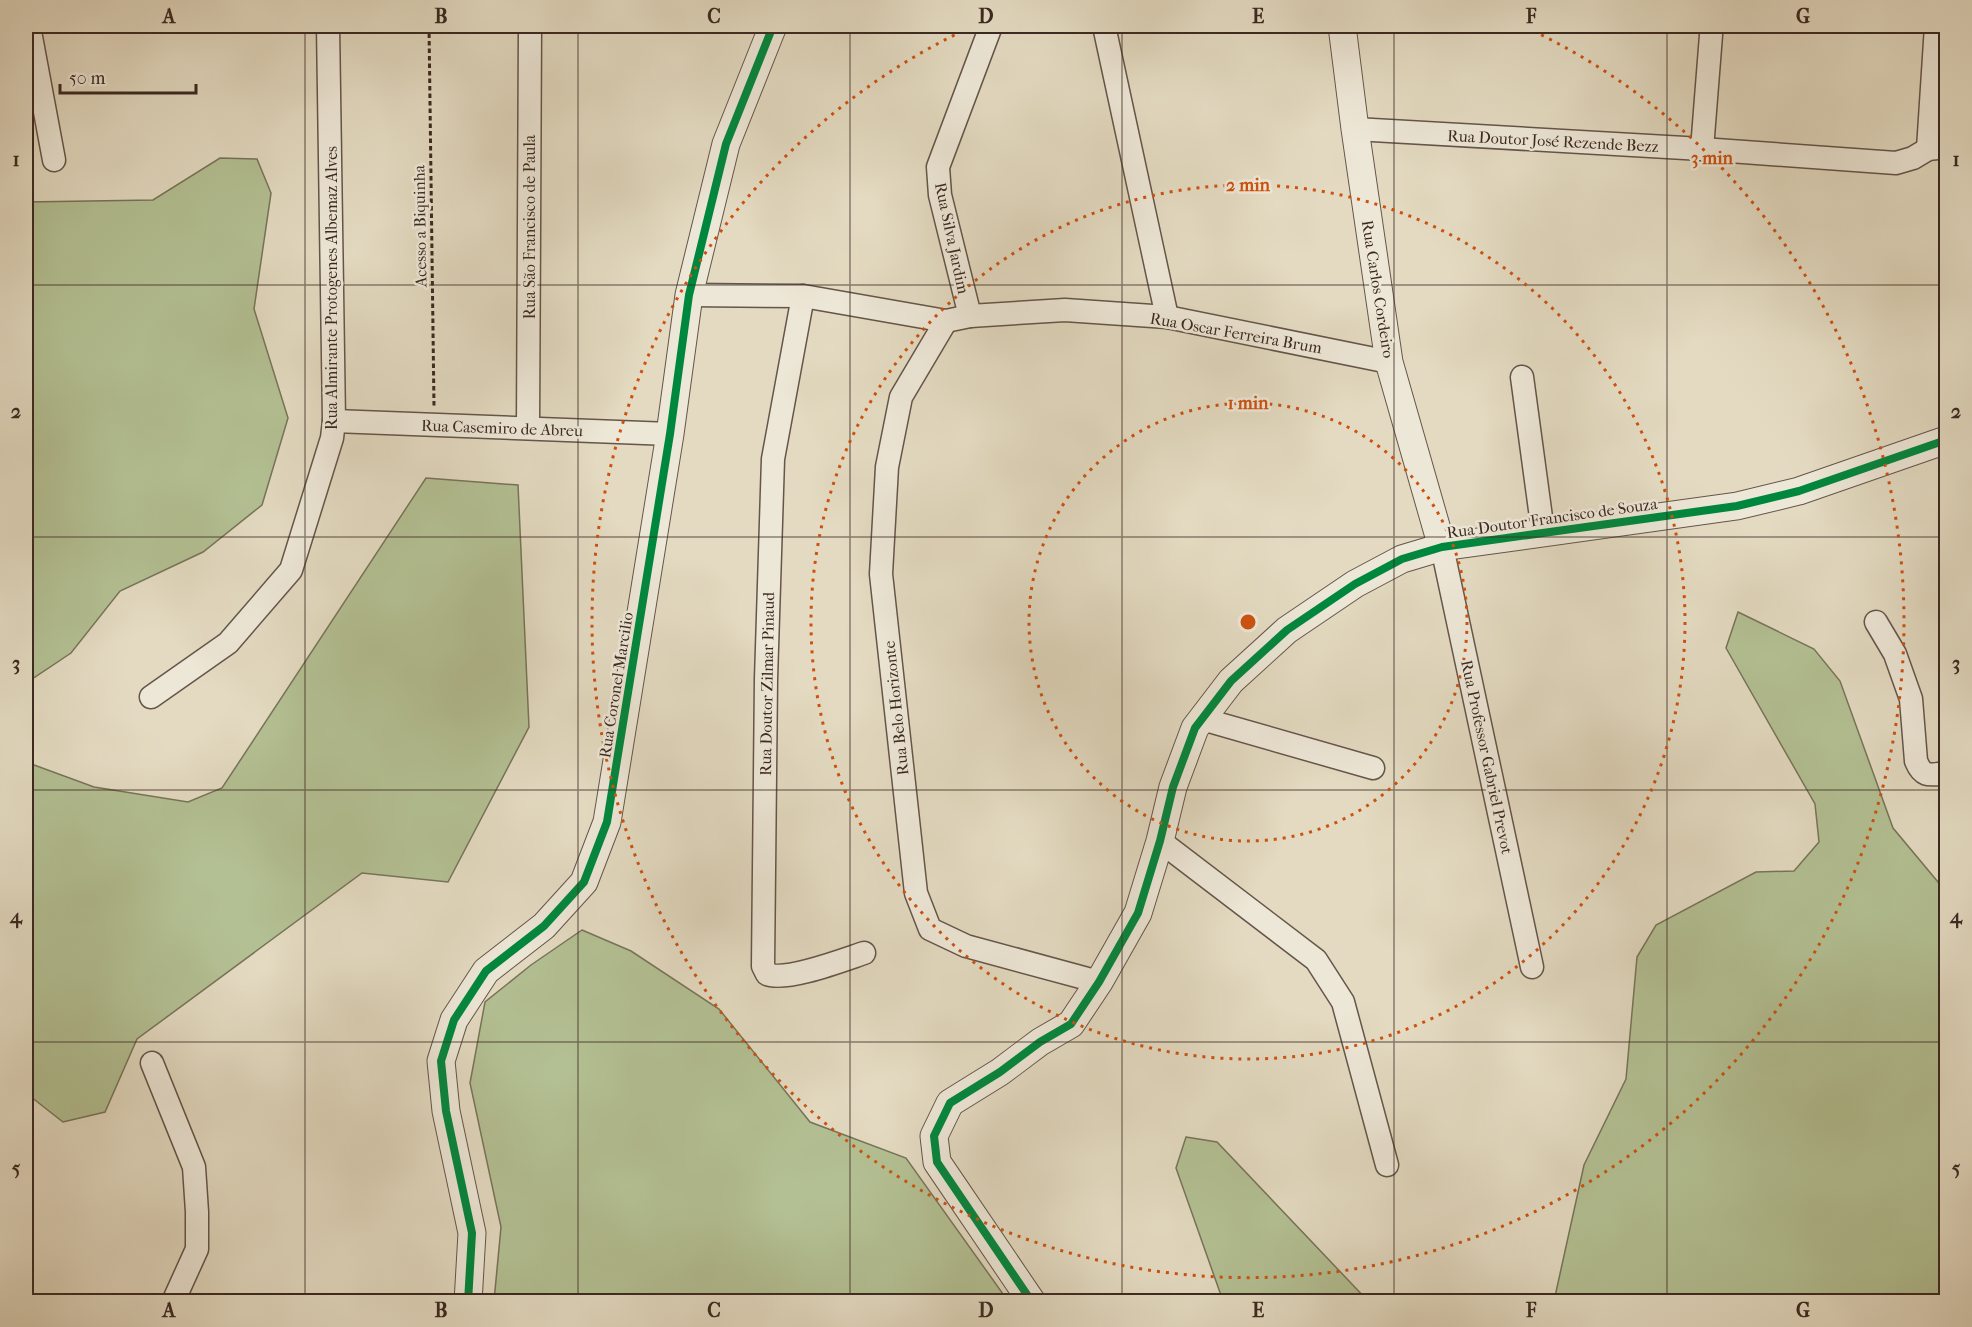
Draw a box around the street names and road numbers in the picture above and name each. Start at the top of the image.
street label: Rua Doutor José Rezende Bezz [1447,126,1659,156]
street label: Rua São Francisco de Paula [520,134,539,319]
street label: Rua Almirante Protogenes Albemaz Alves [322,146,341,430]
street label: Acesso a Biquinha [409,164,431,288]
street label: Rua Silva Jardim [931,181,973,296]
street label: Rua Carlos Cordeiro [1358,219,1398,359]
street label: Rua Oscar Ferreira Brum [1149,309,1324,358]
street label: Rua Casemiro de Abreu [421,416,583,440]
street label: Rua Doutor Francisco de Souza [1445,494,1659,542]
street label: Rua Doutor Zilmar Pinaud [756,592,778,776]
street label: Rua Coronel Marcilio [595,611,637,759]
street label: Rua Belo Horizonte [879,640,913,776]
street label: Rua Professor Gabriel Prevot [1457,658,1517,856]

